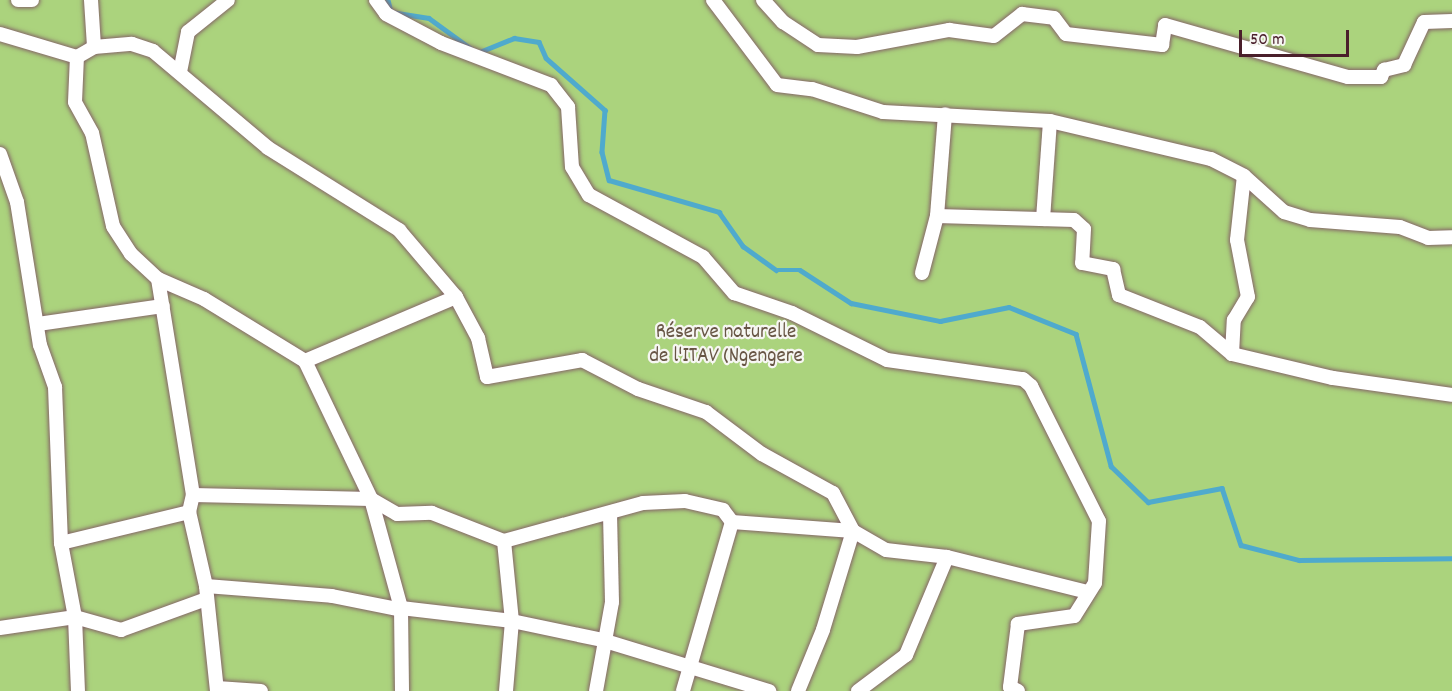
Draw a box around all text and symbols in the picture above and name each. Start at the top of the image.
scale bar [1242,18,1352,56]
text: 50 m [1250,28,1285,53]
park label: Réserve naturelle de l'ITAV (Ngengere [649,320,803,370]

